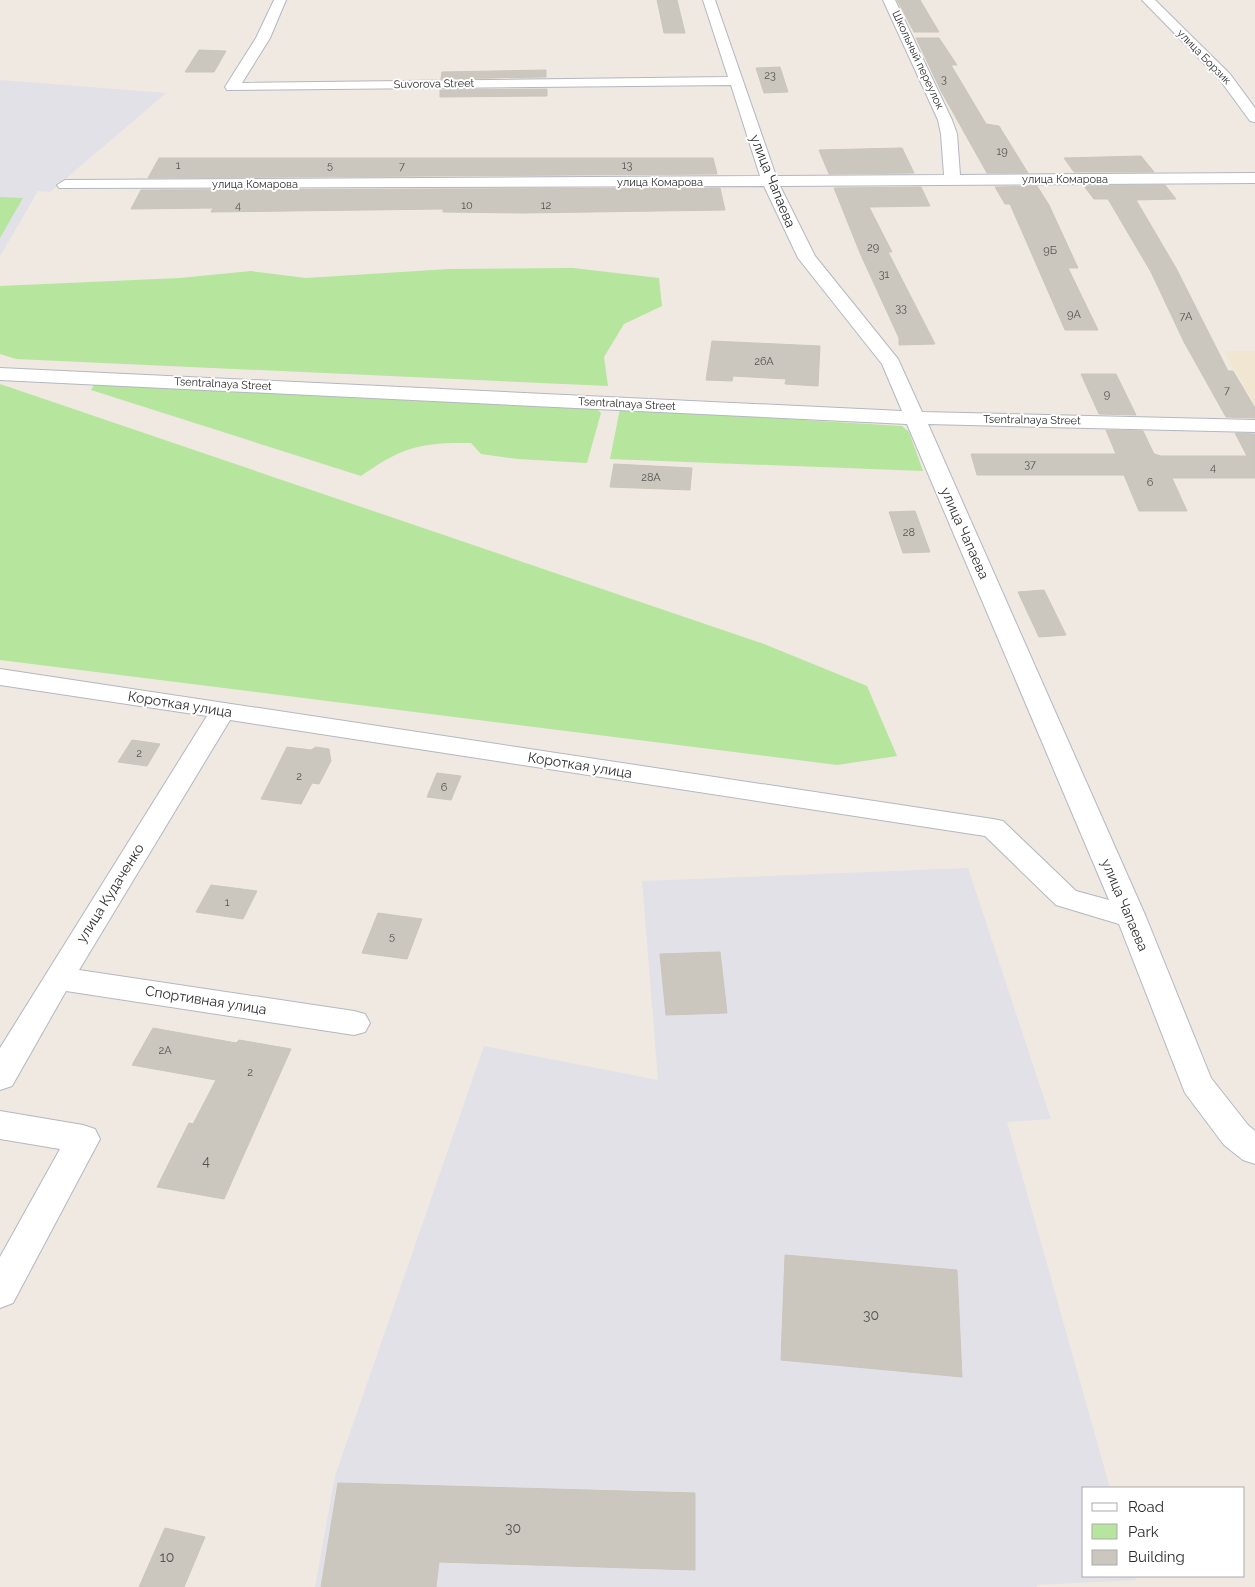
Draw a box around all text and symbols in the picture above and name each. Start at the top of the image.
street label: Школьный переулок [889,9,947,112]
street label: улица Борзик [1174,27,1234,88]
house number: 23 [764,69,776,82]
house number: 3 [941,73,947,86]
street label: Suvorova Street [394,77,475,91]
street label: улица Чапаева [747,132,799,230]
house number: 19 [996,145,1008,158]
house number: 1 [176,159,181,172]
house number: 5 [327,159,333,172]
house number: 13 [622,159,632,172]
house number: 7 [399,160,405,173]
street label: улица Комарова [1022,173,1108,186]
street label: улица Комарова [617,176,703,189]
street label: улица Комарова [212,178,298,191]
house number: 4 [235,199,241,212]
house number: 10 [461,199,473,212]
house number: 12 [541,199,551,212]
house number: 29 [867,241,879,254]
house number: 9Б [1043,244,1057,257]
house number: 31 [879,268,890,281]
house number: 33 [895,302,907,315]
house number: 9А [1067,308,1082,321]
house number: 7А [1180,310,1193,323]
house number: 26А [754,355,774,368]
street label: Tsentralnaya Street [174,375,272,393]
house number: 7 [1224,384,1230,397]
house number: 9 [1104,388,1110,401]
street label: Tsentralnaya Street [578,395,676,413]
street label: Tsentralnaya Street [983,413,1081,427]
house number: 37 [1024,458,1036,471]
house number: 4 [1210,461,1216,474]
house number: 28А [641,471,661,484]
house number: 6 [1147,476,1154,489]
street label: улица Чапаева [938,485,992,581]
house number: 28 [903,526,915,539]
street label: Короткая улица [127,688,233,720]
house number: 2 [136,747,142,760]
street label: Короткая улица [527,749,633,781]
house number: 2 [296,770,302,783]
house number: 6 [441,781,448,794]
street label: улица Кудаченко [73,841,147,945]
street label: улица Чапаева [1098,856,1152,954]
house number: 1 [225,896,230,909]
house number: 5 [389,930,395,943]
street label: Спортивная улица [144,982,268,1018]
house number: 2А [158,1044,172,1057]
house number: 2 [247,1066,253,1079]
house number: 4 [202,1153,210,1169]
house number: 30 [863,1307,879,1323]
legend [1082,1487,1245,1577]
text: Road [1128,1498,1164,1516]
house number: 30 [505,1520,521,1536]
text: Park [1128,1523,1159,1541]
text: Building [1128,1548,1185,1566]
house number: 10 [160,1549,174,1565]

